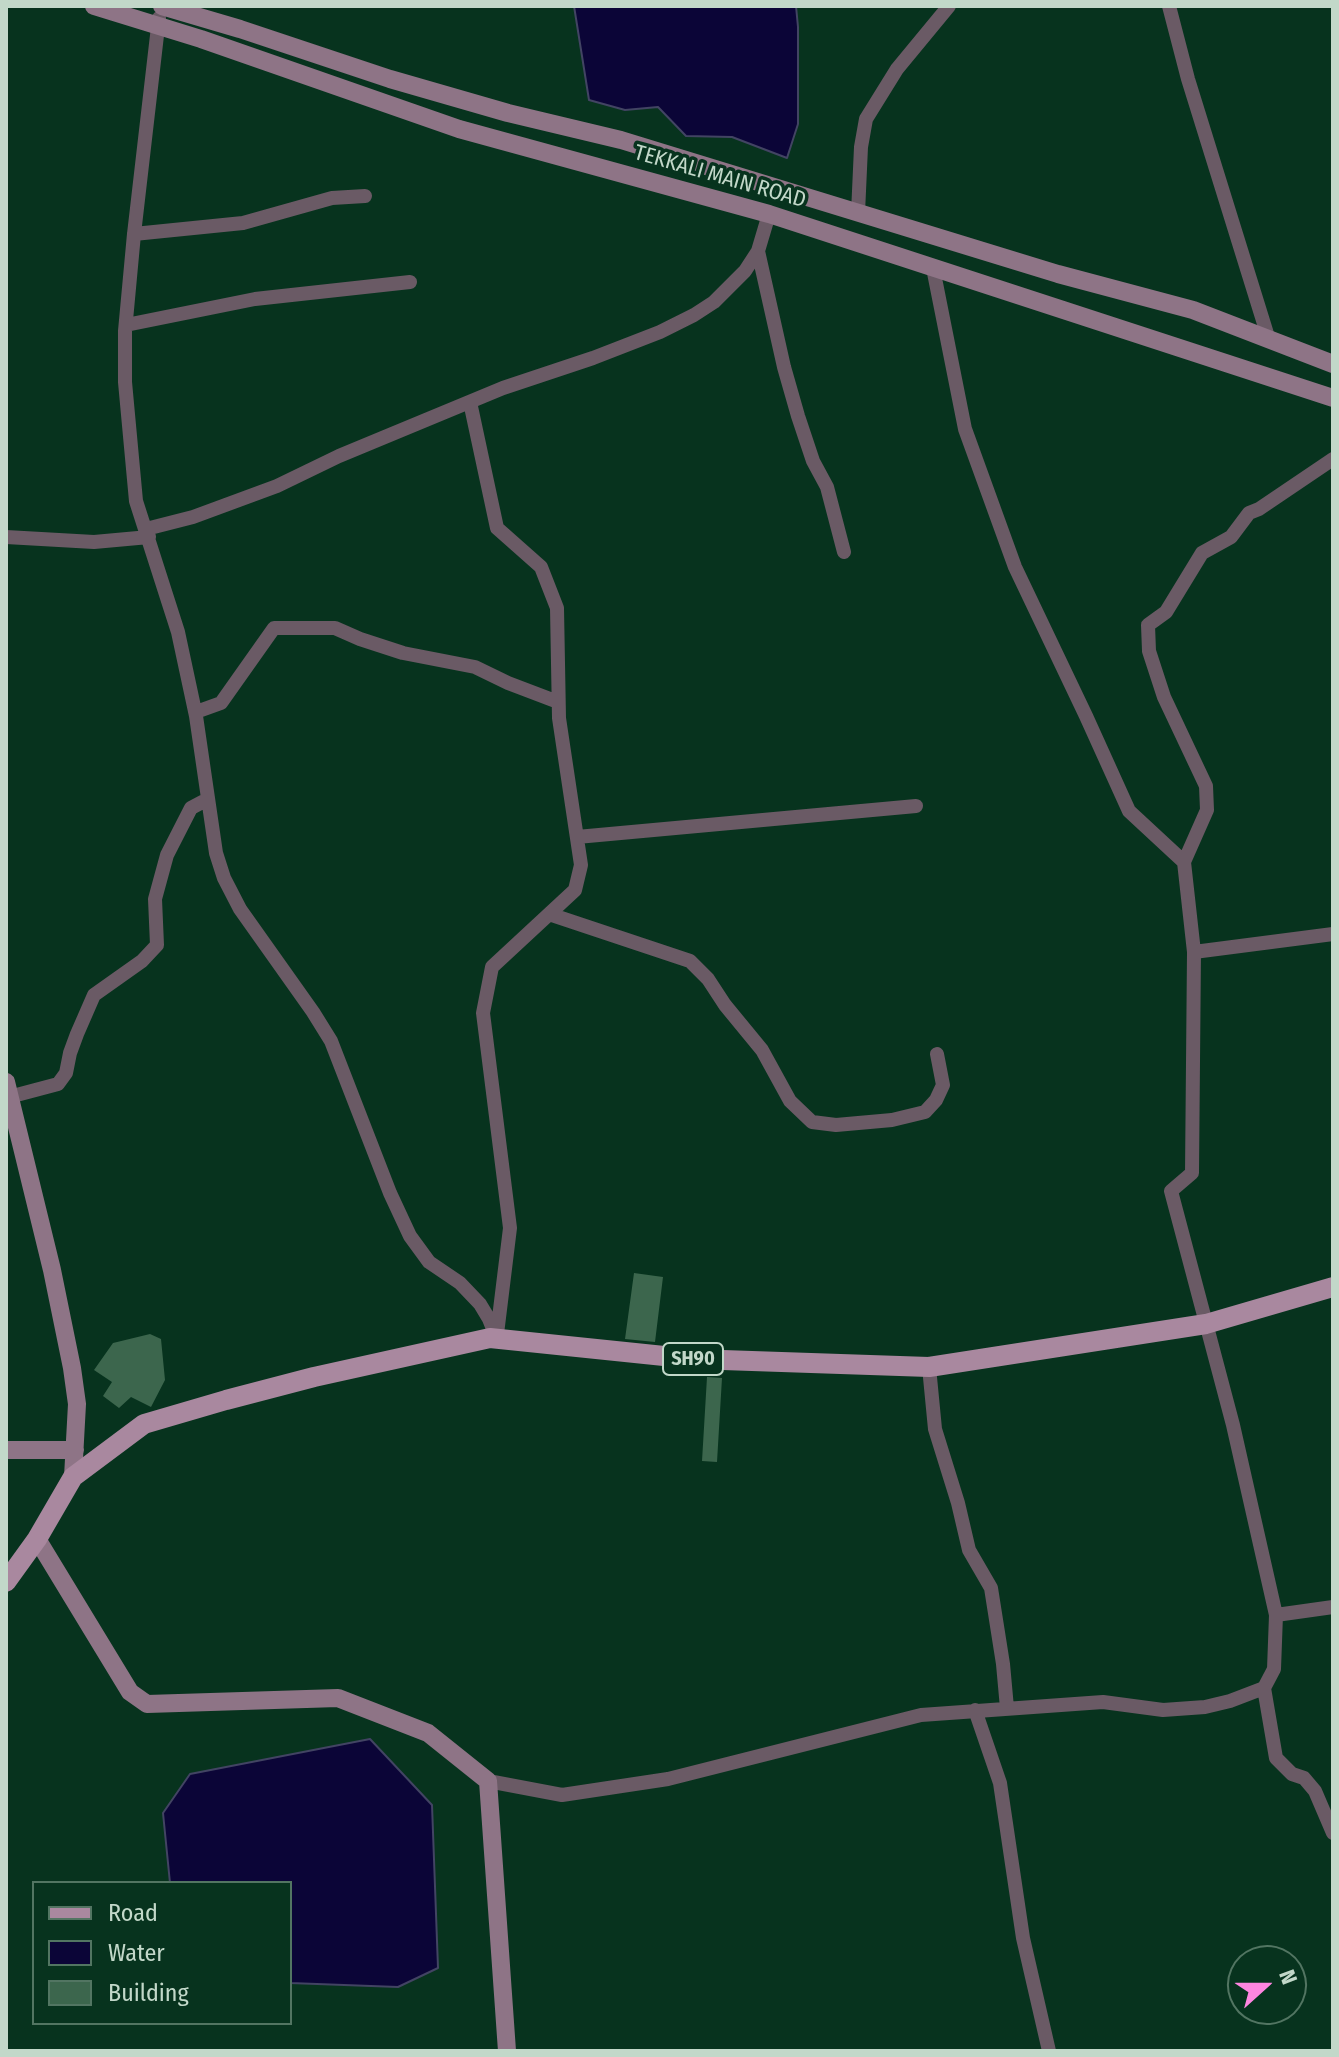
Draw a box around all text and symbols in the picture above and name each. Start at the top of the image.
street label: TEKKALI MAIN ROAD [631,140,809,214]
road number: SH90 [663,1343,723,1375]
legend [32,1881,292,2025]
text: Road [108,1899,158,1927]
text: Water [108,1939,165,1967]
north arrow [1227,1945,1307,2025]
text: N [1273,1966,1303,1988]
text: Building [108,1979,189,2007]

